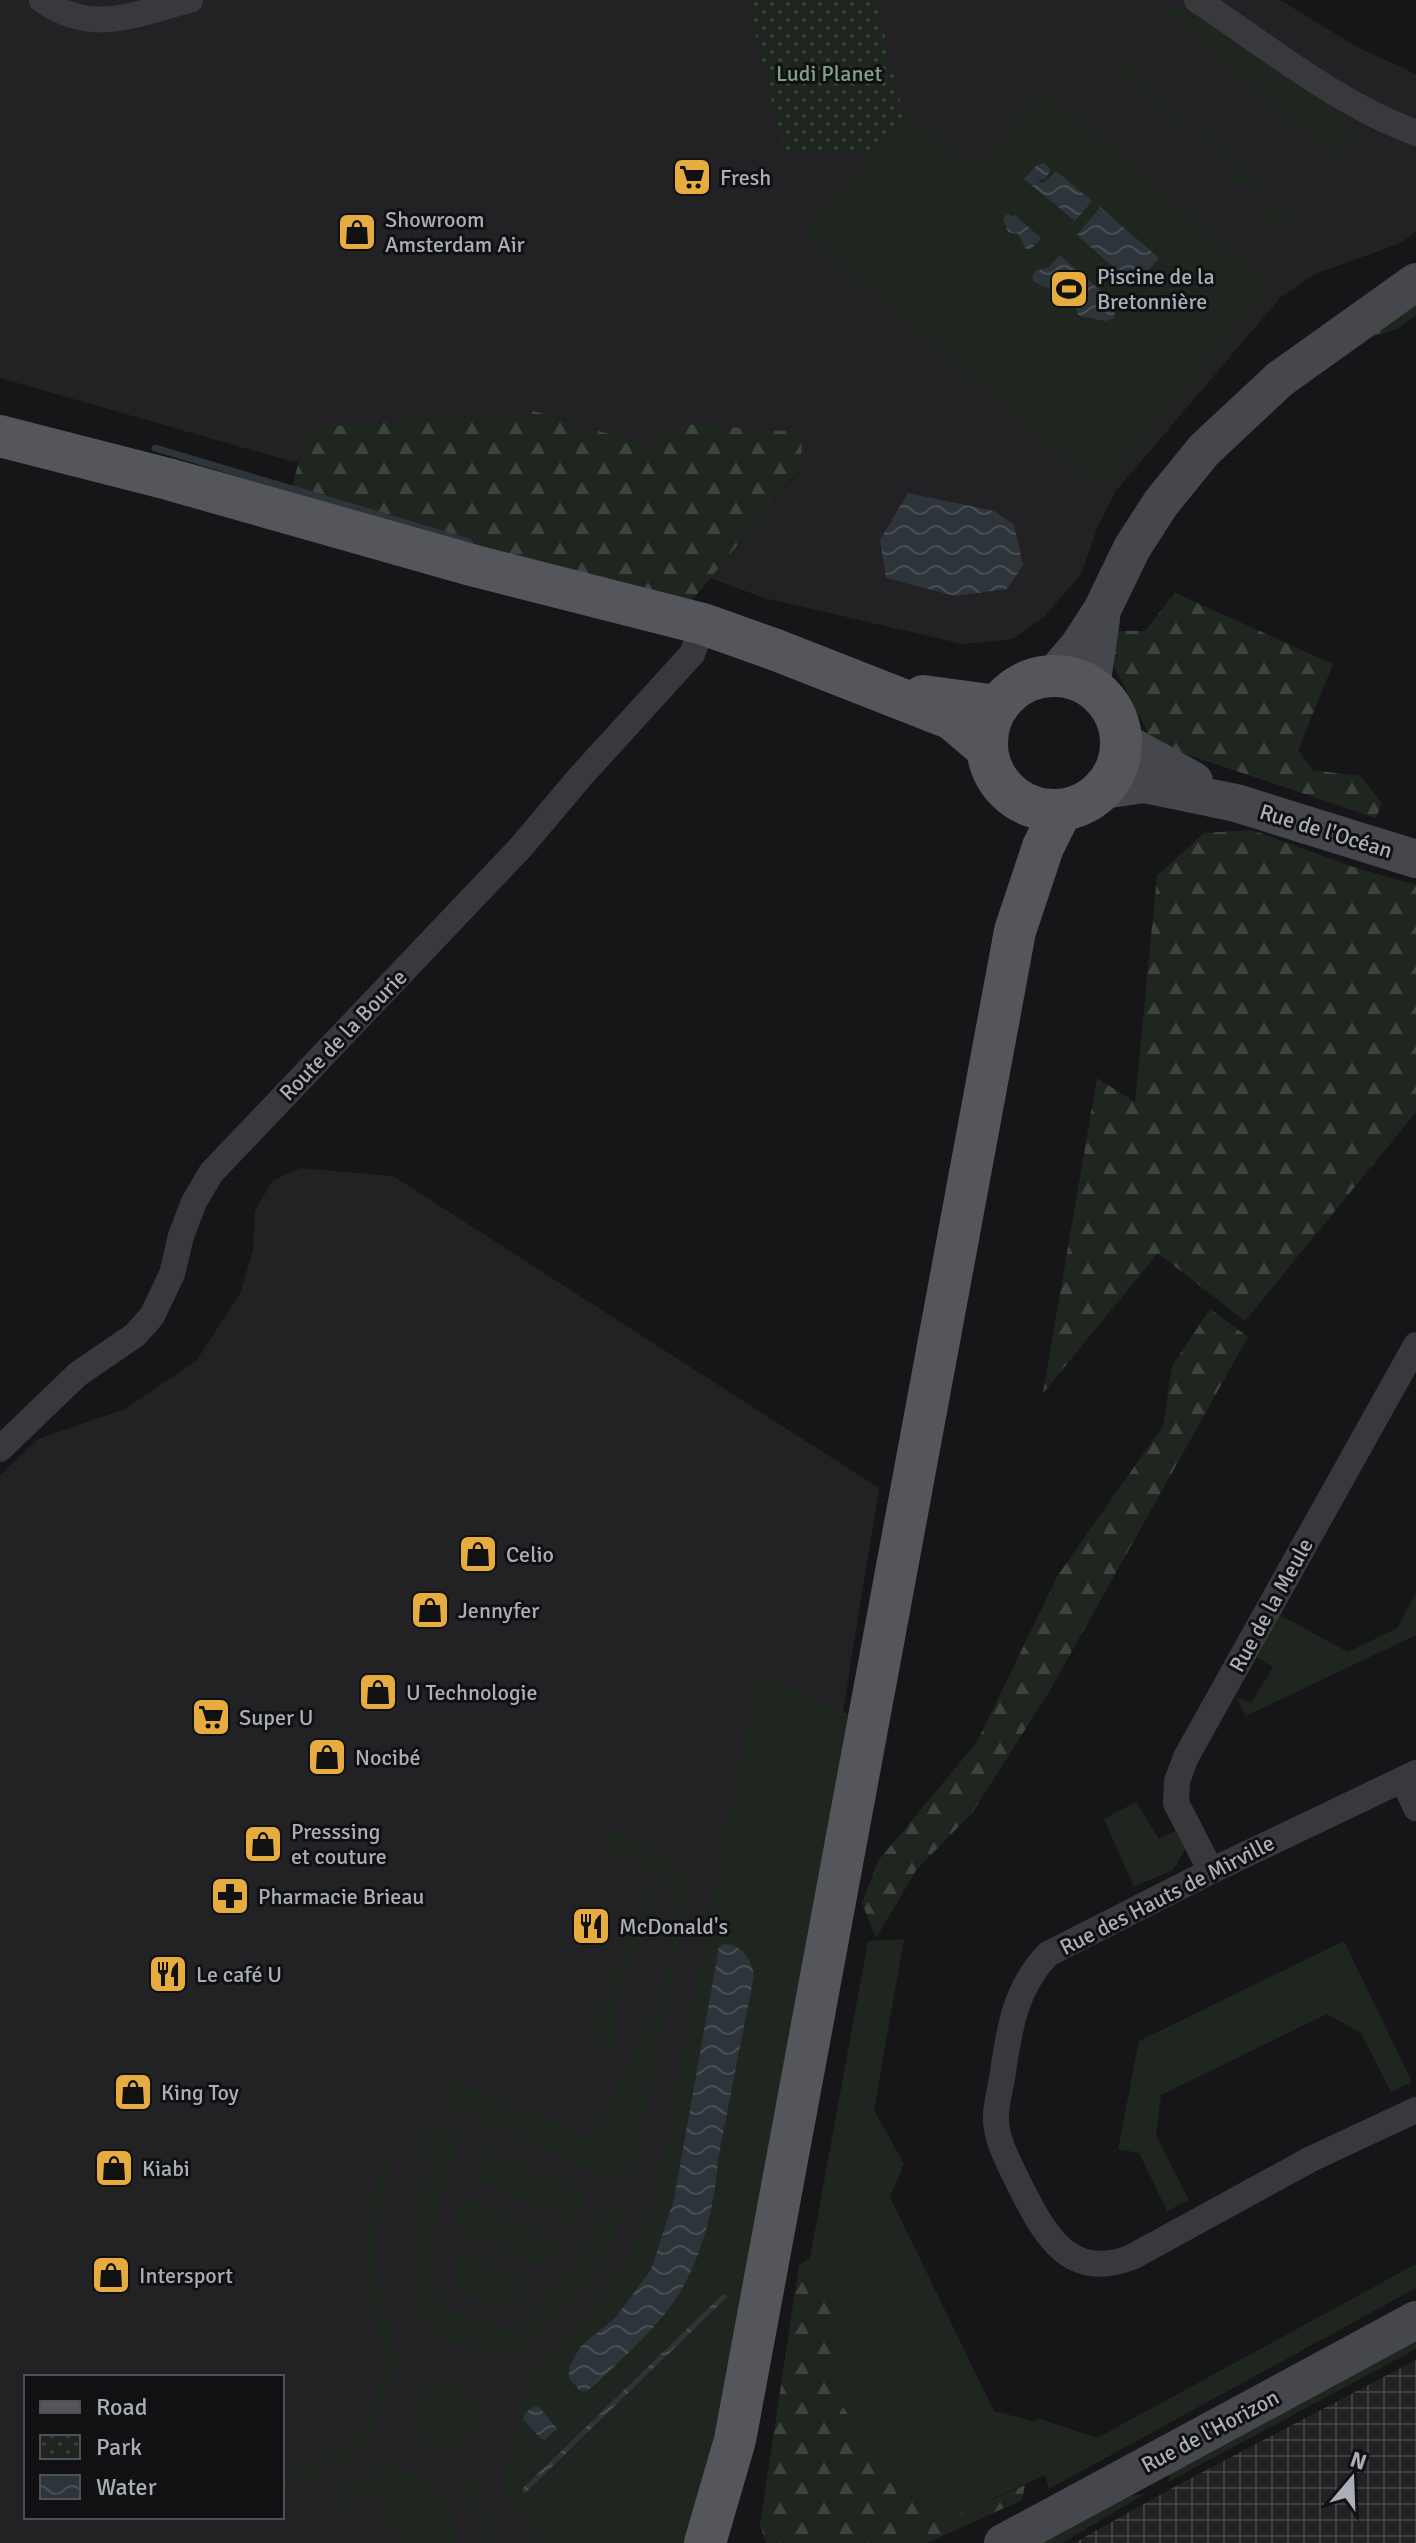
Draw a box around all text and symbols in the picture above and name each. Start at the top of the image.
park label: Ludi Planet [776,60,882,87]
supermarket icon: Fresh [671,156,713,198]
place label: Fresh [720,164,771,191]
place label: Showroom Amsterdam Air [385,206,525,258]
shop icon: Showroom Amsterdam Air [336,211,378,253]
place label: Piscine de la Bretonnière [1097,263,1215,315]
sports icon: Piscine de la Bretonnière [1048,268,1090,310]
street label: Rue de l'Océan [1256,798,1396,864]
street label: Route de la Bourie [274,964,412,1106]
shop icon: Celio [457,1533,499,1575]
street label: Rue de la Meule [1223,1533,1319,1677]
place label: Celio [506,1541,554,1568]
shop icon: Jennyfer [409,1589,451,1631]
place label: Jennyfer [458,1597,539,1624]
shop icon: U Technologie [357,1671,399,1713]
place label: U Technologie [406,1679,538,1706]
supermarket icon: Super U [190,1696,232,1738]
place label: Super U [239,1704,314,1731]
shop icon: Nocibé [306,1736,348,1778]
place label: Nocibé [355,1744,421,1771]
place label: Presssing et couture [291,1818,387,1870]
shop icon: Presssing et couture [242,1823,284,1865]
street label: Rue des Hauts de Mirville [1055,1829,1279,1961]
pharmacy icon: Pharmacie Brieau [209,1875,251,1917]
place label: Pharmacie Brieau [258,1883,424,1910]
restaurant icon: McDonald's [570,1905,612,1947]
place label: McDonald's [619,1913,728,1940]
restaurant icon: Le café U [147,1953,189,1995]
place label: Le café U [196,1961,282,1988]
shop icon: King Toy [112,2071,154,2113]
place label: King Toy [161,2079,240,2106]
shop icon: Kiabi [93,2147,135,2189]
place label: Kiabi [142,2155,190,2182]
shop icon: Intersport [90,2254,132,2296]
place label: Intersport [139,2262,233,2289]
legend [24,2375,284,2519]
street label: Rue de l'Horizon [1137,2383,1283,2479]
text: Road [96,2392,147,2422]
text: Park [96,2432,142,2462]
north arrow [1312,2439,1392,2519]
text: N [1347,2445,1370,2476]
text: Water [96,2472,157,2502]

